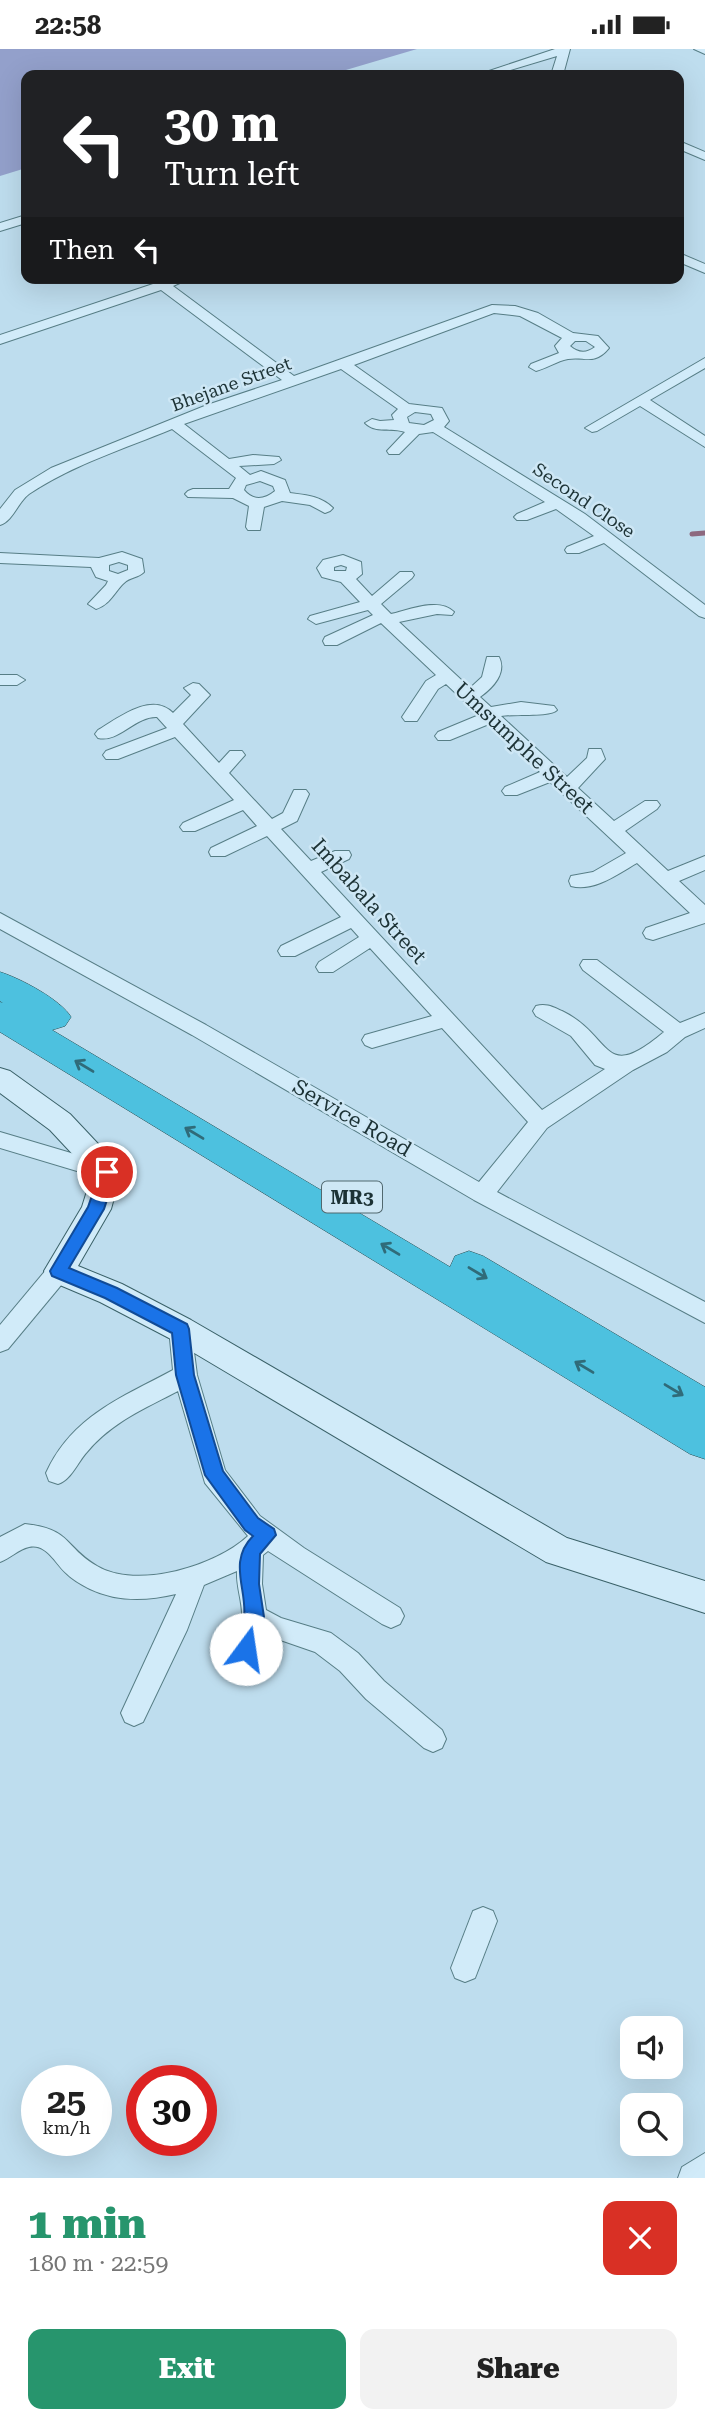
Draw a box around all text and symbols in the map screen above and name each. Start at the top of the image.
text: 22:58 [35,10,101,40]
text: 30 m [164,96,279,153]
icon: left [49,98,140,189]
text: Turn left [164,155,299,193]
icon: left [128,231,166,269]
text: Then [49,235,114,265]
street label: Bhejane Street [168,352,294,415]
street label: Second Close [529,458,639,542]
street label: Umsumphe Street [449,677,599,819]
street label: Imbabala Street [307,834,431,968]
one-way arrow [75,1059,95,1073]
street label: Service Road [288,1074,416,1162]
one-way arrow [185,1125,205,1139]
pin [77,1142,137,1202]
icon: arrive [88,1153,126,1191]
road number: MR3 [322,1181,382,1213]
one-way arrow [380,1242,400,1256]
one-way arrow [468,1266,488,1280]
one-way arrow [574,1360,594,1374]
one-way arrow [663,1383,683,1397]
position arrow [209,1612,283,1686]
map controls [620,2016,683,2156]
button: sound [620,2016,683,2079]
speed limit sign: 30 [126,2065,217,2156]
text: 25 [47,2081,86,2122]
button: search [620,2093,683,2156]
text: km/h [42,2117,91,2138]
text: 1 min [28,2199,146,2248]
button: close [603,2201,677,2275]
text: 180 m · 22:59 [28,2250,168,2277]
button: Exit [28,2329,346,2409]
button: Share [360,2329,677,2409]

